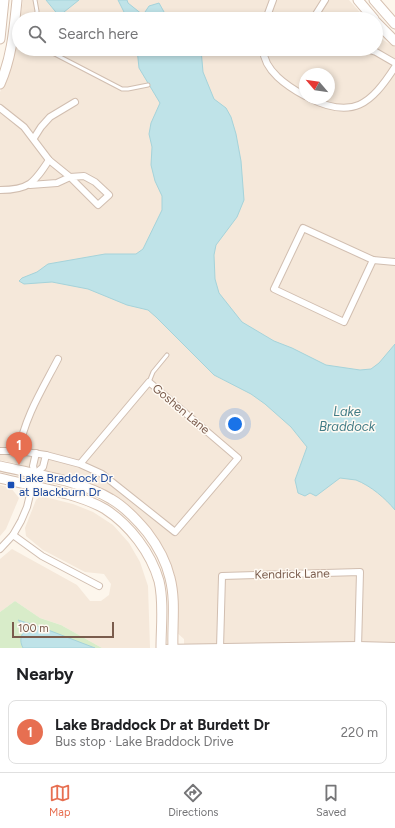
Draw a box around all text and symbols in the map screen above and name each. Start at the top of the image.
search box [12,12,383,56]
icon: search [26,23,48,45]
text: Search here [58,25,138,43]
north arrow [299,68,335,104]
street label: Goshen Lane [150,381,213,437]
water label: Lake Braddock [319,404,376,434]
your location [225,414,245,434]
pin: 1 [6,432,32,465]
place label: Lake Braddock Dr at Blackburn Dr [19,471,113,499]
marker: Lake Braddock Dr at Blackburn Dr [6,480,16,490]
street label: Kendrick Lane [254,566,330,582]
scale bar [12,620,114,639]
text: 100 m [18,622,49,635]
text: Nearby [16,664,74,684]
text: Lake Braddock Dr at Burdett Dr [55,716,270,734]
text: 1 [27,725,33,740]
text: 220 m [341,725,378,740]
text: Bus stop · Lake Braddock Drive [55,734,234,749]
tab: Map [49,782,71,819]
tab: Directions [168,782,218,819]
tab: Saved [316,782,346,819]

